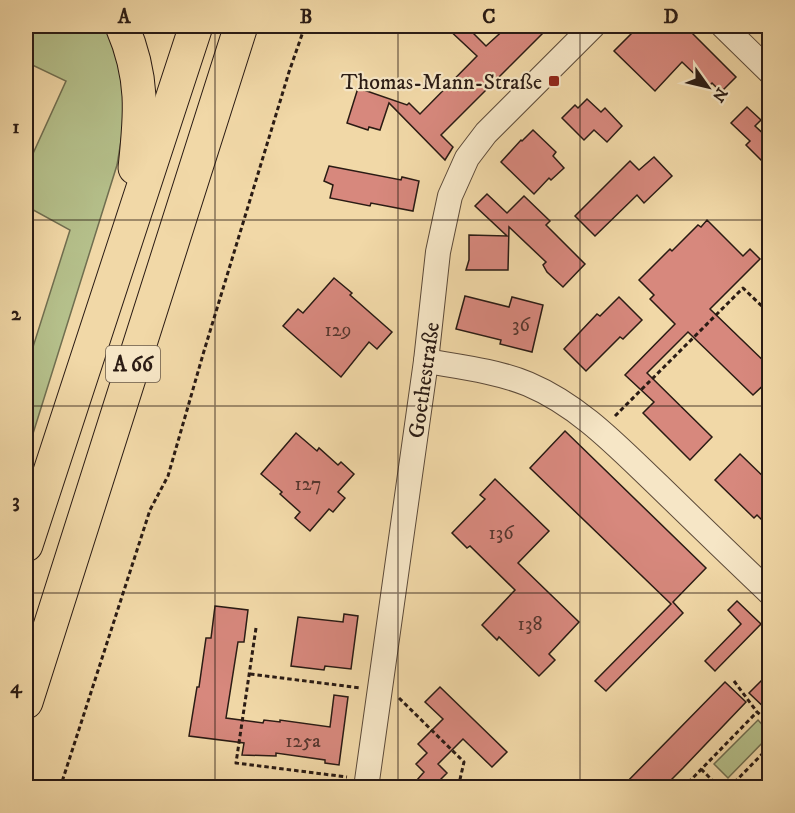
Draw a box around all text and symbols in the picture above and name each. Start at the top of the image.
text: A [117,5,132,30]
text: B [300,5,312,30]
text: C [482,5,496,30]
text: D [664,5,679,30]
north arrow [678,57,738,117]
place label: Thomas-Mann-Straße [341,69,542,96]
marker: Thomas-Mann-Straße [547,74,561,88]
text: N [708,84,732,106]
text: 1 [12,115,20,140]
text: 2 [11,302,22,327]
house number: 36 [512,313,531,338]
house number: 129 [324,318,352,343]
street label: Goethestraße [403,320,446,440]
road number: A 66 [106,346,160,382]
house number: 127 [294,472,322,497]
text: 3 [12,489,20,514]
house number: 136 [488,521,514,546]
house number: 138 [518,612,542,637]
text: 4 [10,675,23,700]
house number: 125a [285,729,321,754]

